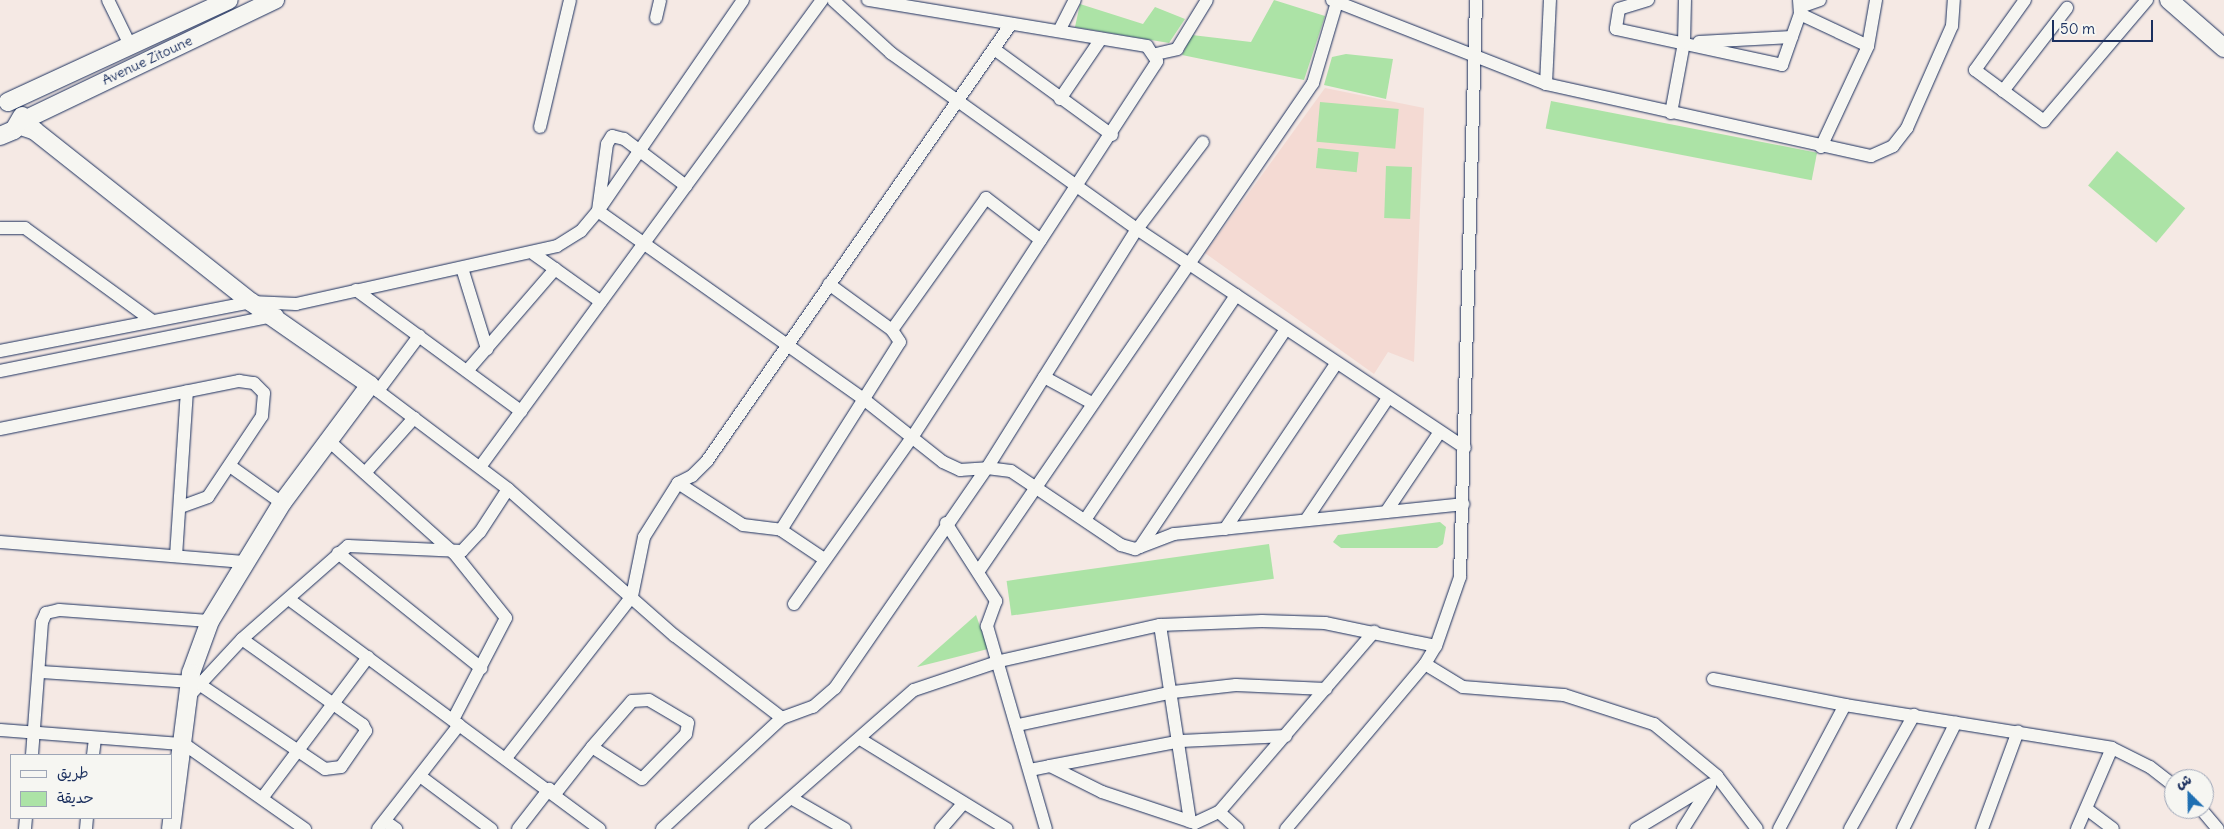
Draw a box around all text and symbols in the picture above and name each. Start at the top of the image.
scale bar [2054,10,2155,42]
text: 50 m [2060,19,2095,38]
street label: Avenue Zitoune [99,32,195,88]
legend [10,754,172,819]
text: طريق [57,763,89,782]
north arrow [2164,769,2214,819]
text: ش [2173,770,2194,792]
text: حديقة [57,788,94,807]

